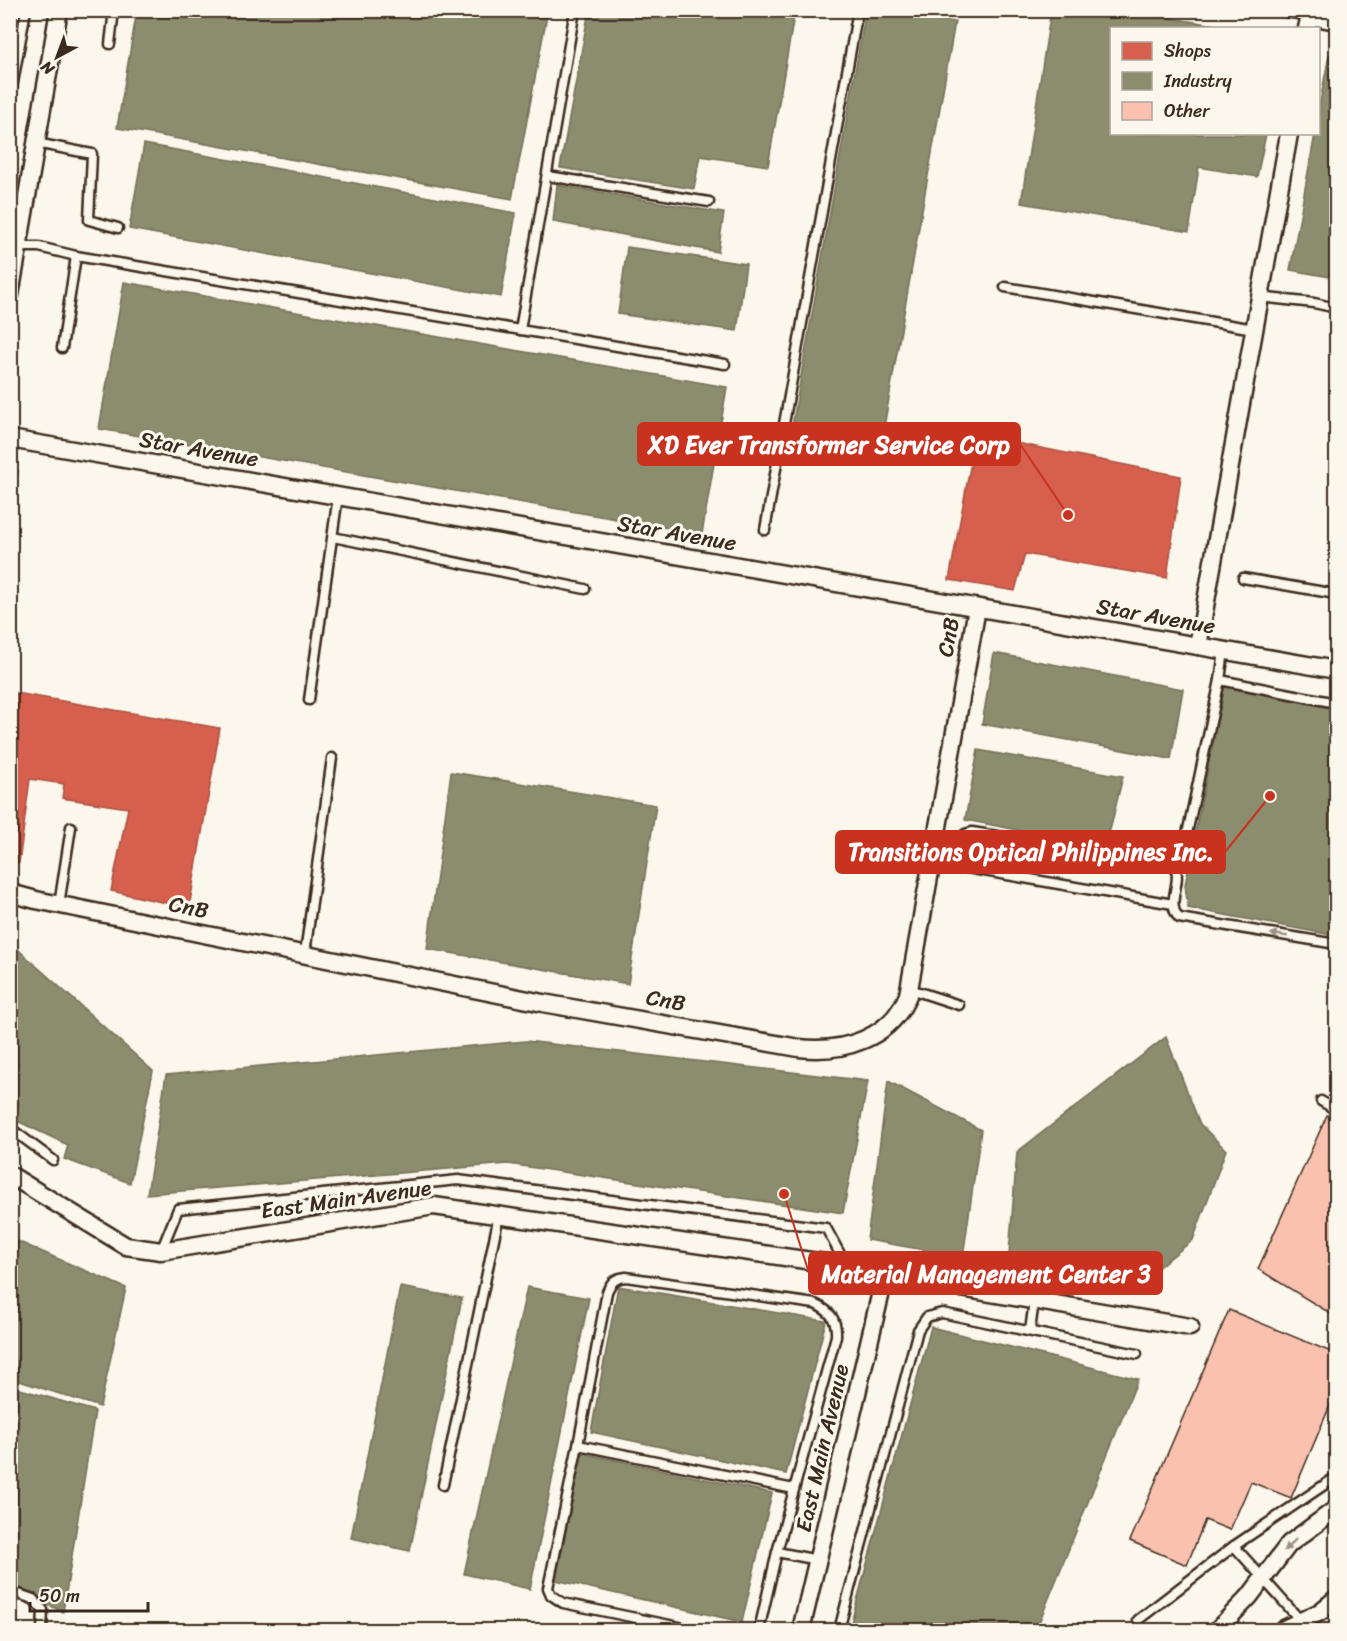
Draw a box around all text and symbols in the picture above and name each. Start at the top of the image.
north arrow [27,27,87,87]
legend [1110,27,1320,135]
text: Shops [1164,35,1211,67]
text: N [33,53,62,83]
text: Industry [1163,65,1233,97]
text: Other [1164,95,1211,127]
street label: Star Avenue [136,419,262,479]
callout: XD Ever Transformer Service Corp [638,423,1020,465]
text: XD Ever Transformer Service Corp [646,424,1010,466]
street label: Star Avenue [614,503,740,563]
street label: Star Avenue [1093,586,1219,646]
street label: CnB [925,614,971,660]
callout: Transitions Optical Philippines Inc. [836,831,1225,873]
text: Transitions Optical Philippines Inc. [848,831,1214,873]
street label: CnB [166,884,212,930]
one-way arrow [1269,930,1288,939]
street label: CnB [643,977,689,1023]
street label: East Main Avenue [258,1168,434,1230]
callout: Material Management Center 3 [809,1252,1162,1294]
text: Material Management Center 3 [820,1253,1151,1295]
street label: East Main Avenue [784,1360,860,1536]
one-way arrow [1283,1538,1298,1552]
scale bar [30,1575,148,1613]
text: 50 m [39,1580,80,1612]

